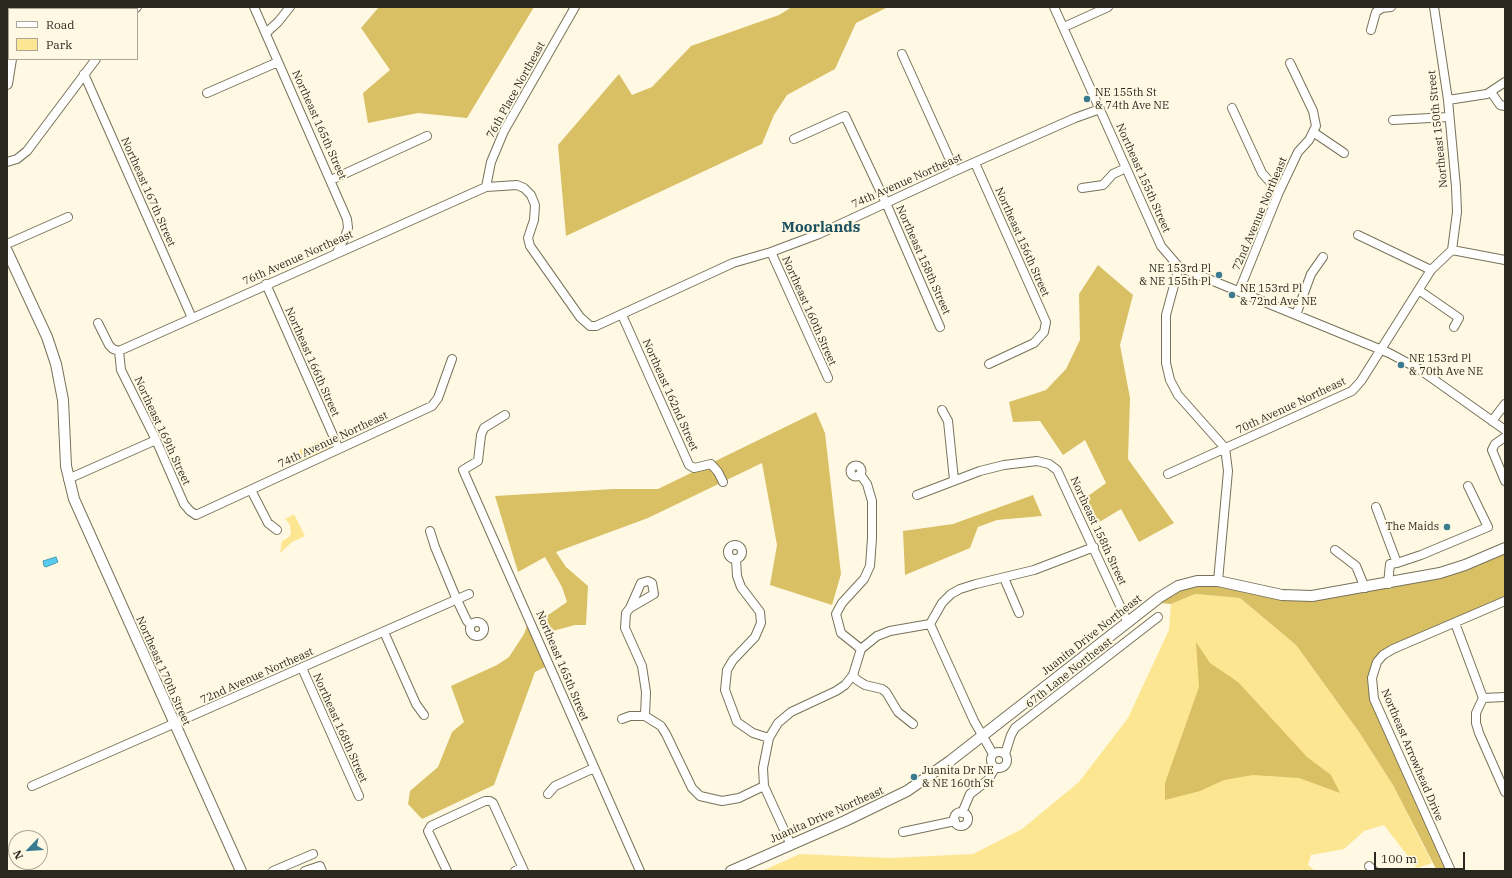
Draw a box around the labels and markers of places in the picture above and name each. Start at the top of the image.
place label: NE 155th St & 74th Ave NE [1095,86,1169,112]
marker: NE 155th St & 74th Ave NE [1082,94,1092,104]
place label: NE 153rd Pl & NE 155th Pl [1139,262,1211,288]
marker: NE 153rd Pl & NE 155th Pl [1214,270,1224,280]
place label: NE 153rd Pl & 72nd Ave NE [1240,282,1317,308]
marker: NE 153rd Pl & 72nd Ave NE [1227,290,1237,300]
place label: NE 153rd Pl & 70th Ave NE [1409,352,1483,378]
marker: NE 153rd Pl & 70th Ave NE [1396,360,1406,370]
place label: The Maids [1385,520,1439,534]
marker: The Maids [1442,522,1452,532]
place label: Juanita Dr NE & NE 160th St [922,764,994,790]
marker: Juanita Dr NE & NE 160th St [909,772,919,782]

